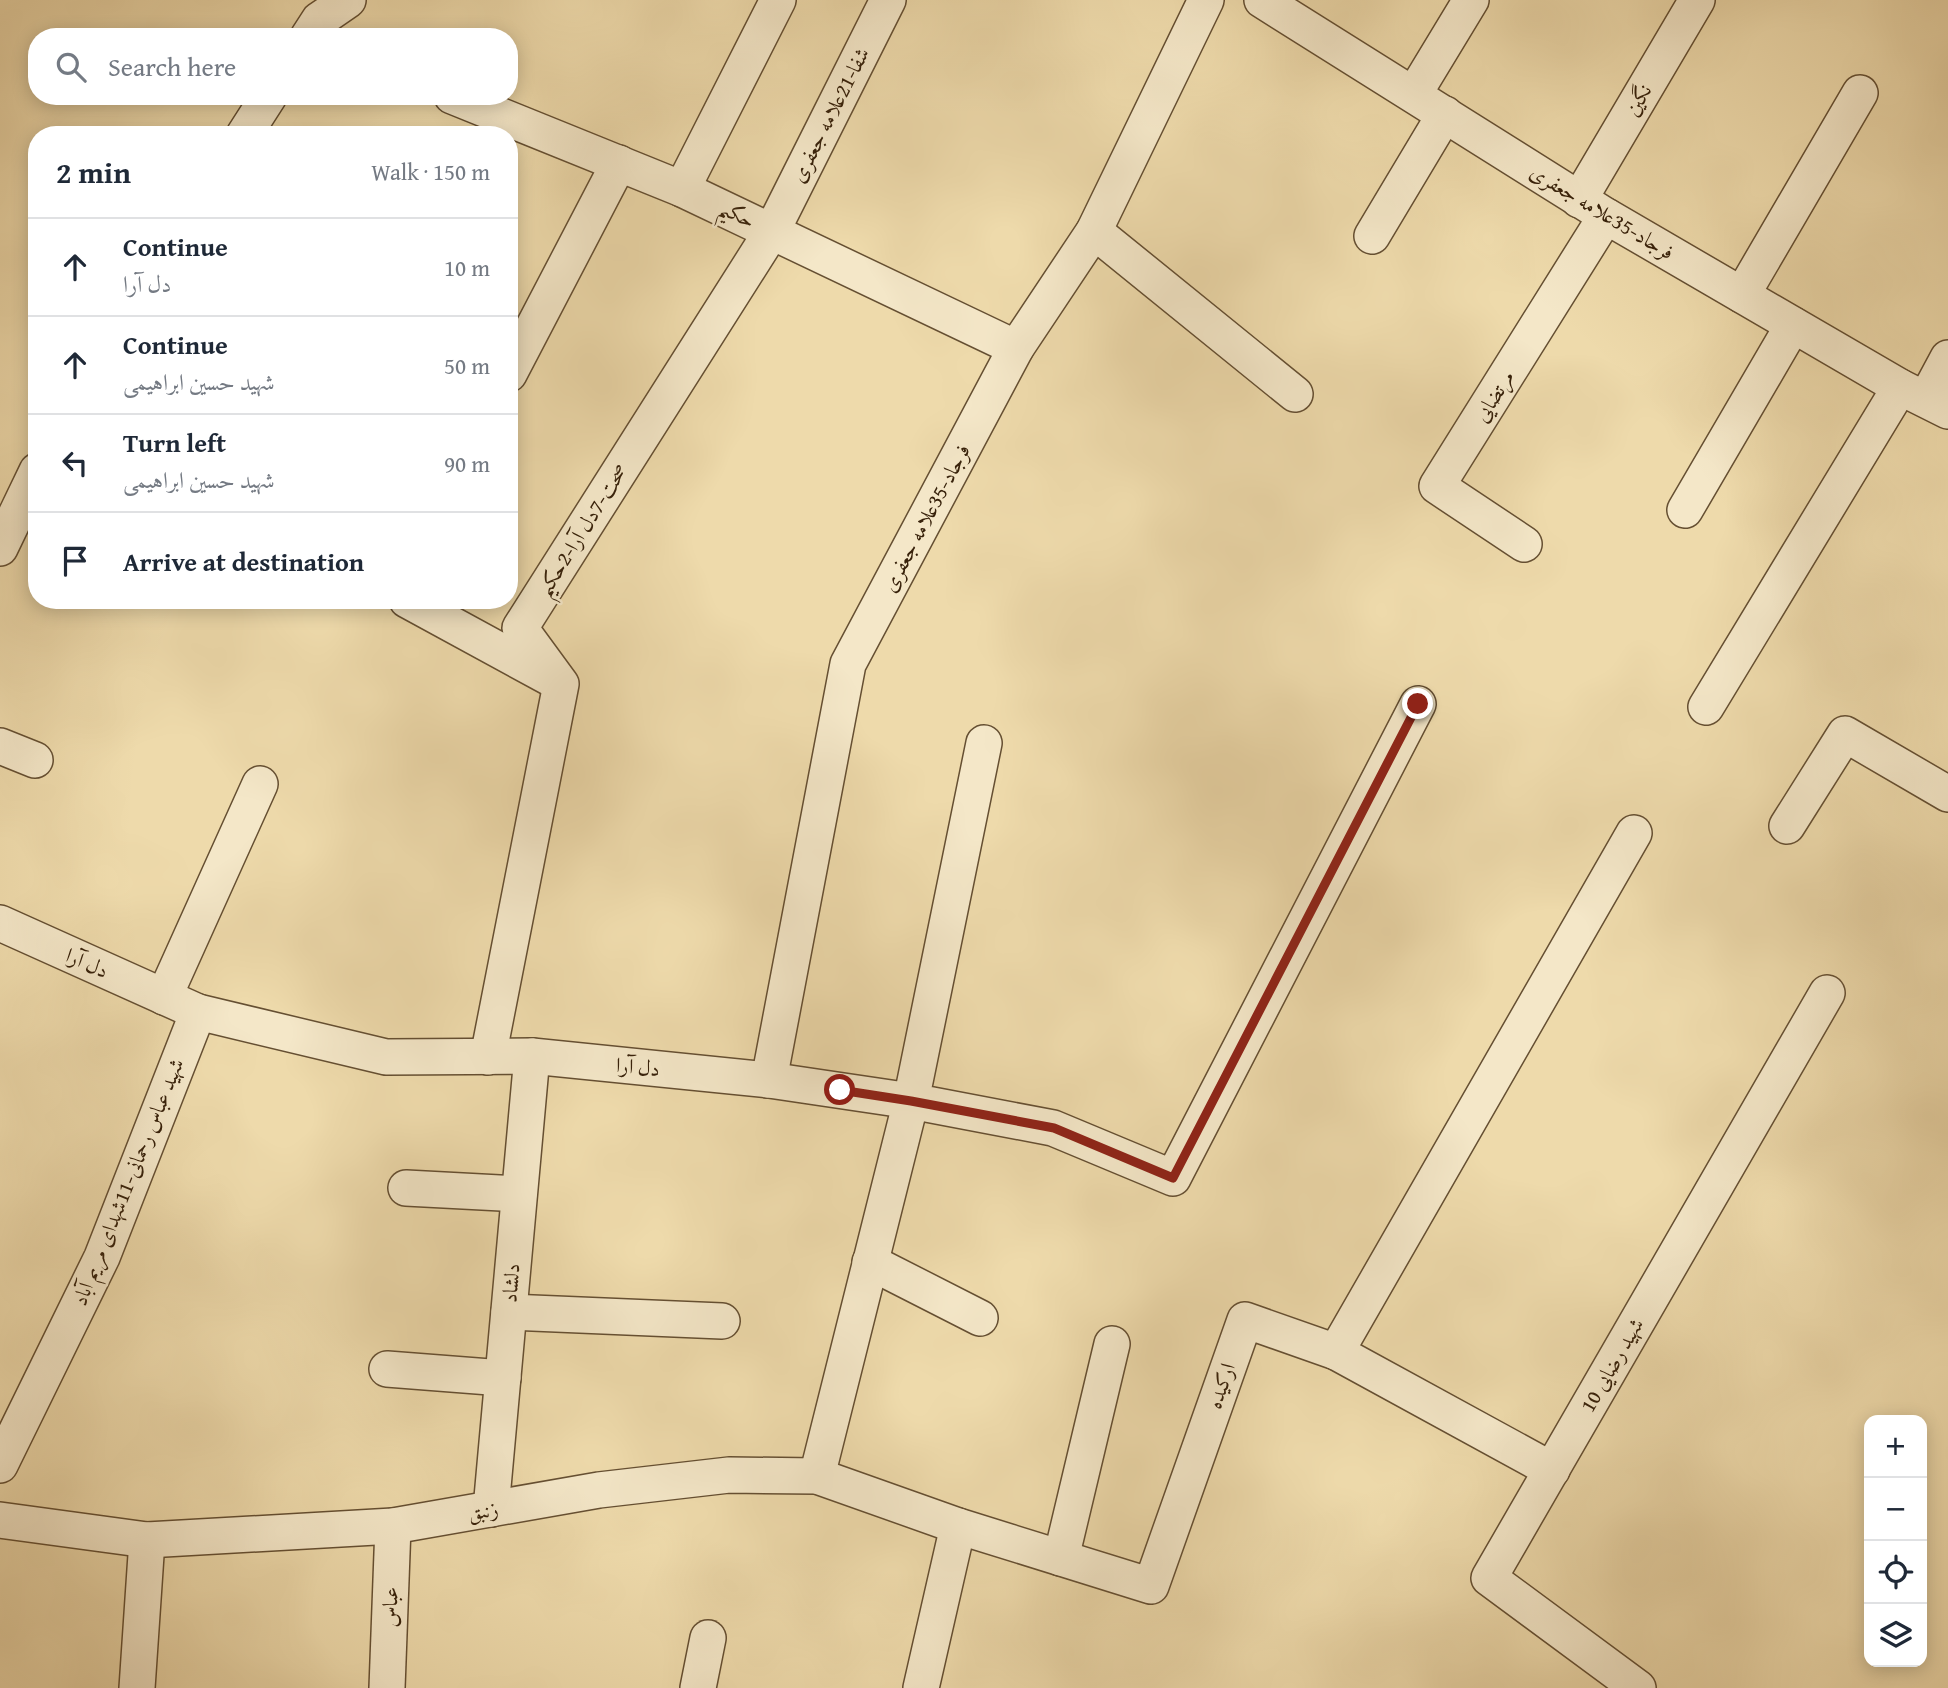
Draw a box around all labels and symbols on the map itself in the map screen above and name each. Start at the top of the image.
street label: شفا-21علامه جعفری [782,42,877,188]
street label: نگین [1616,78,1659,121]
street label: فرجاد-35علامه جعفری [1524,156,1680,267]
street label: حکیم [711,192,760,241]
street label: مرتضایی [1465,364,1522,428]
street label: فرجاد-35علامه جعفری [873,438,978,597]
street label: صحت-7دل آرا-2حکیم [528,457,640,606]
route end [1402,688,1433,719]
street label: دل آرا [61,939,114,986]
street label: دل آرا [614,1049,662,1084]
street label: شهید عباس رحمانی-11شهدای مریم آباد [64,1053,194,1311]
route start [824,1074,855,1105]
street label: دلشاد [493,1262,528,1304]
street label: شهید رضایی 10 [1572,1312,1651,1418]
street label: ارکیده [1198,1359,1243,1413]
street label: زنبق [465,1493,501,1528]
street label: عباس [373,1586,406,1628]

